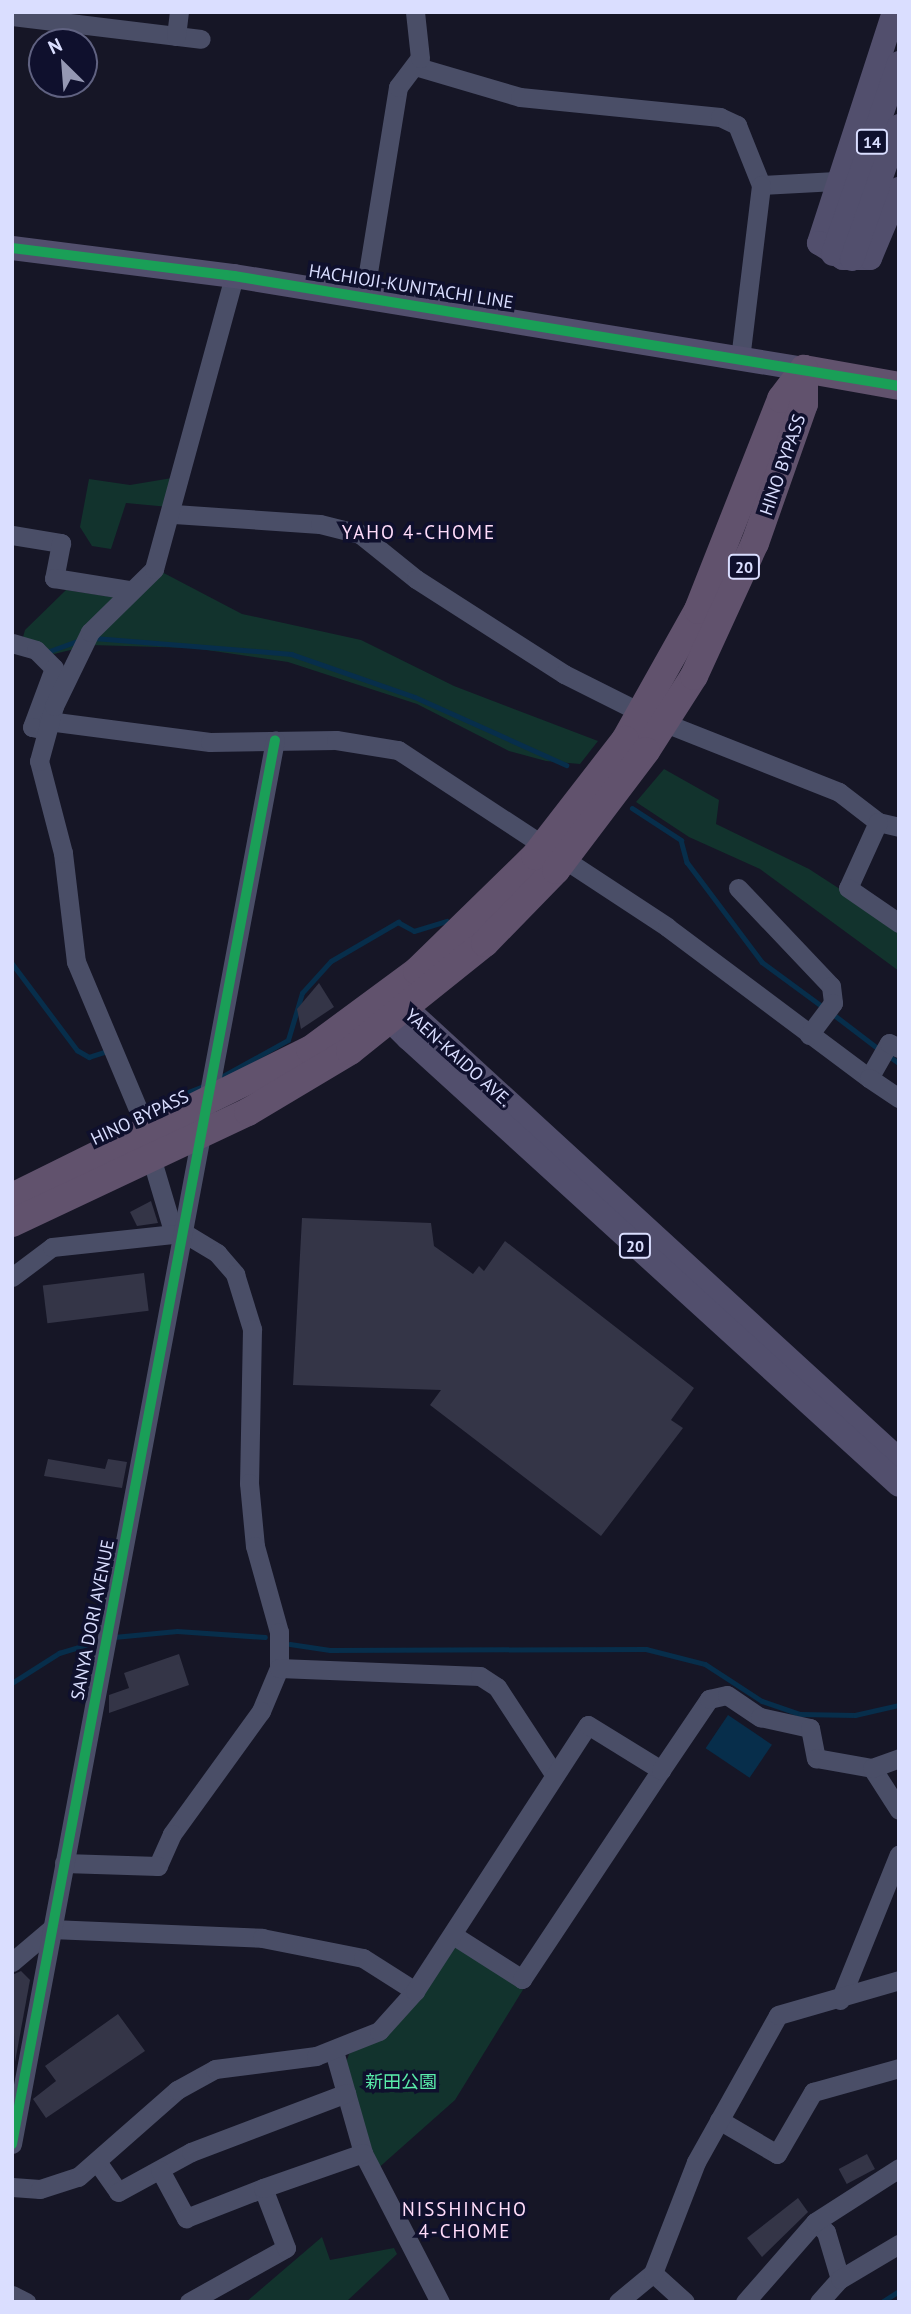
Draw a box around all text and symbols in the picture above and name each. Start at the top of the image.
north arrow [28,28,98,98]
text: N [44,32,66,59]
road number: 14 [854,130,890,154]
street label: HACHIOJI-KUNITACHI LINE [307,260,515,314]
street label: HINO BYPASS [756,412,810,518]
district label: YAHO 4-CHOME [343,522,495,544]
road number: 20 [726,554,762,580]
street label: YAEN-KAIDO AVE. [400,1004,516,1112]
street label: HINO BYPASS [88,1086,192,1150]
road number: 20 [618,1234,652,1258]
street label: SANYA DORI AVENUE [67,1537,119,1703]
park label: 新田公園 [365,2071,437,2093]
district label: NISSHINCHO 4-CHOME [403,2199,527,2243]

